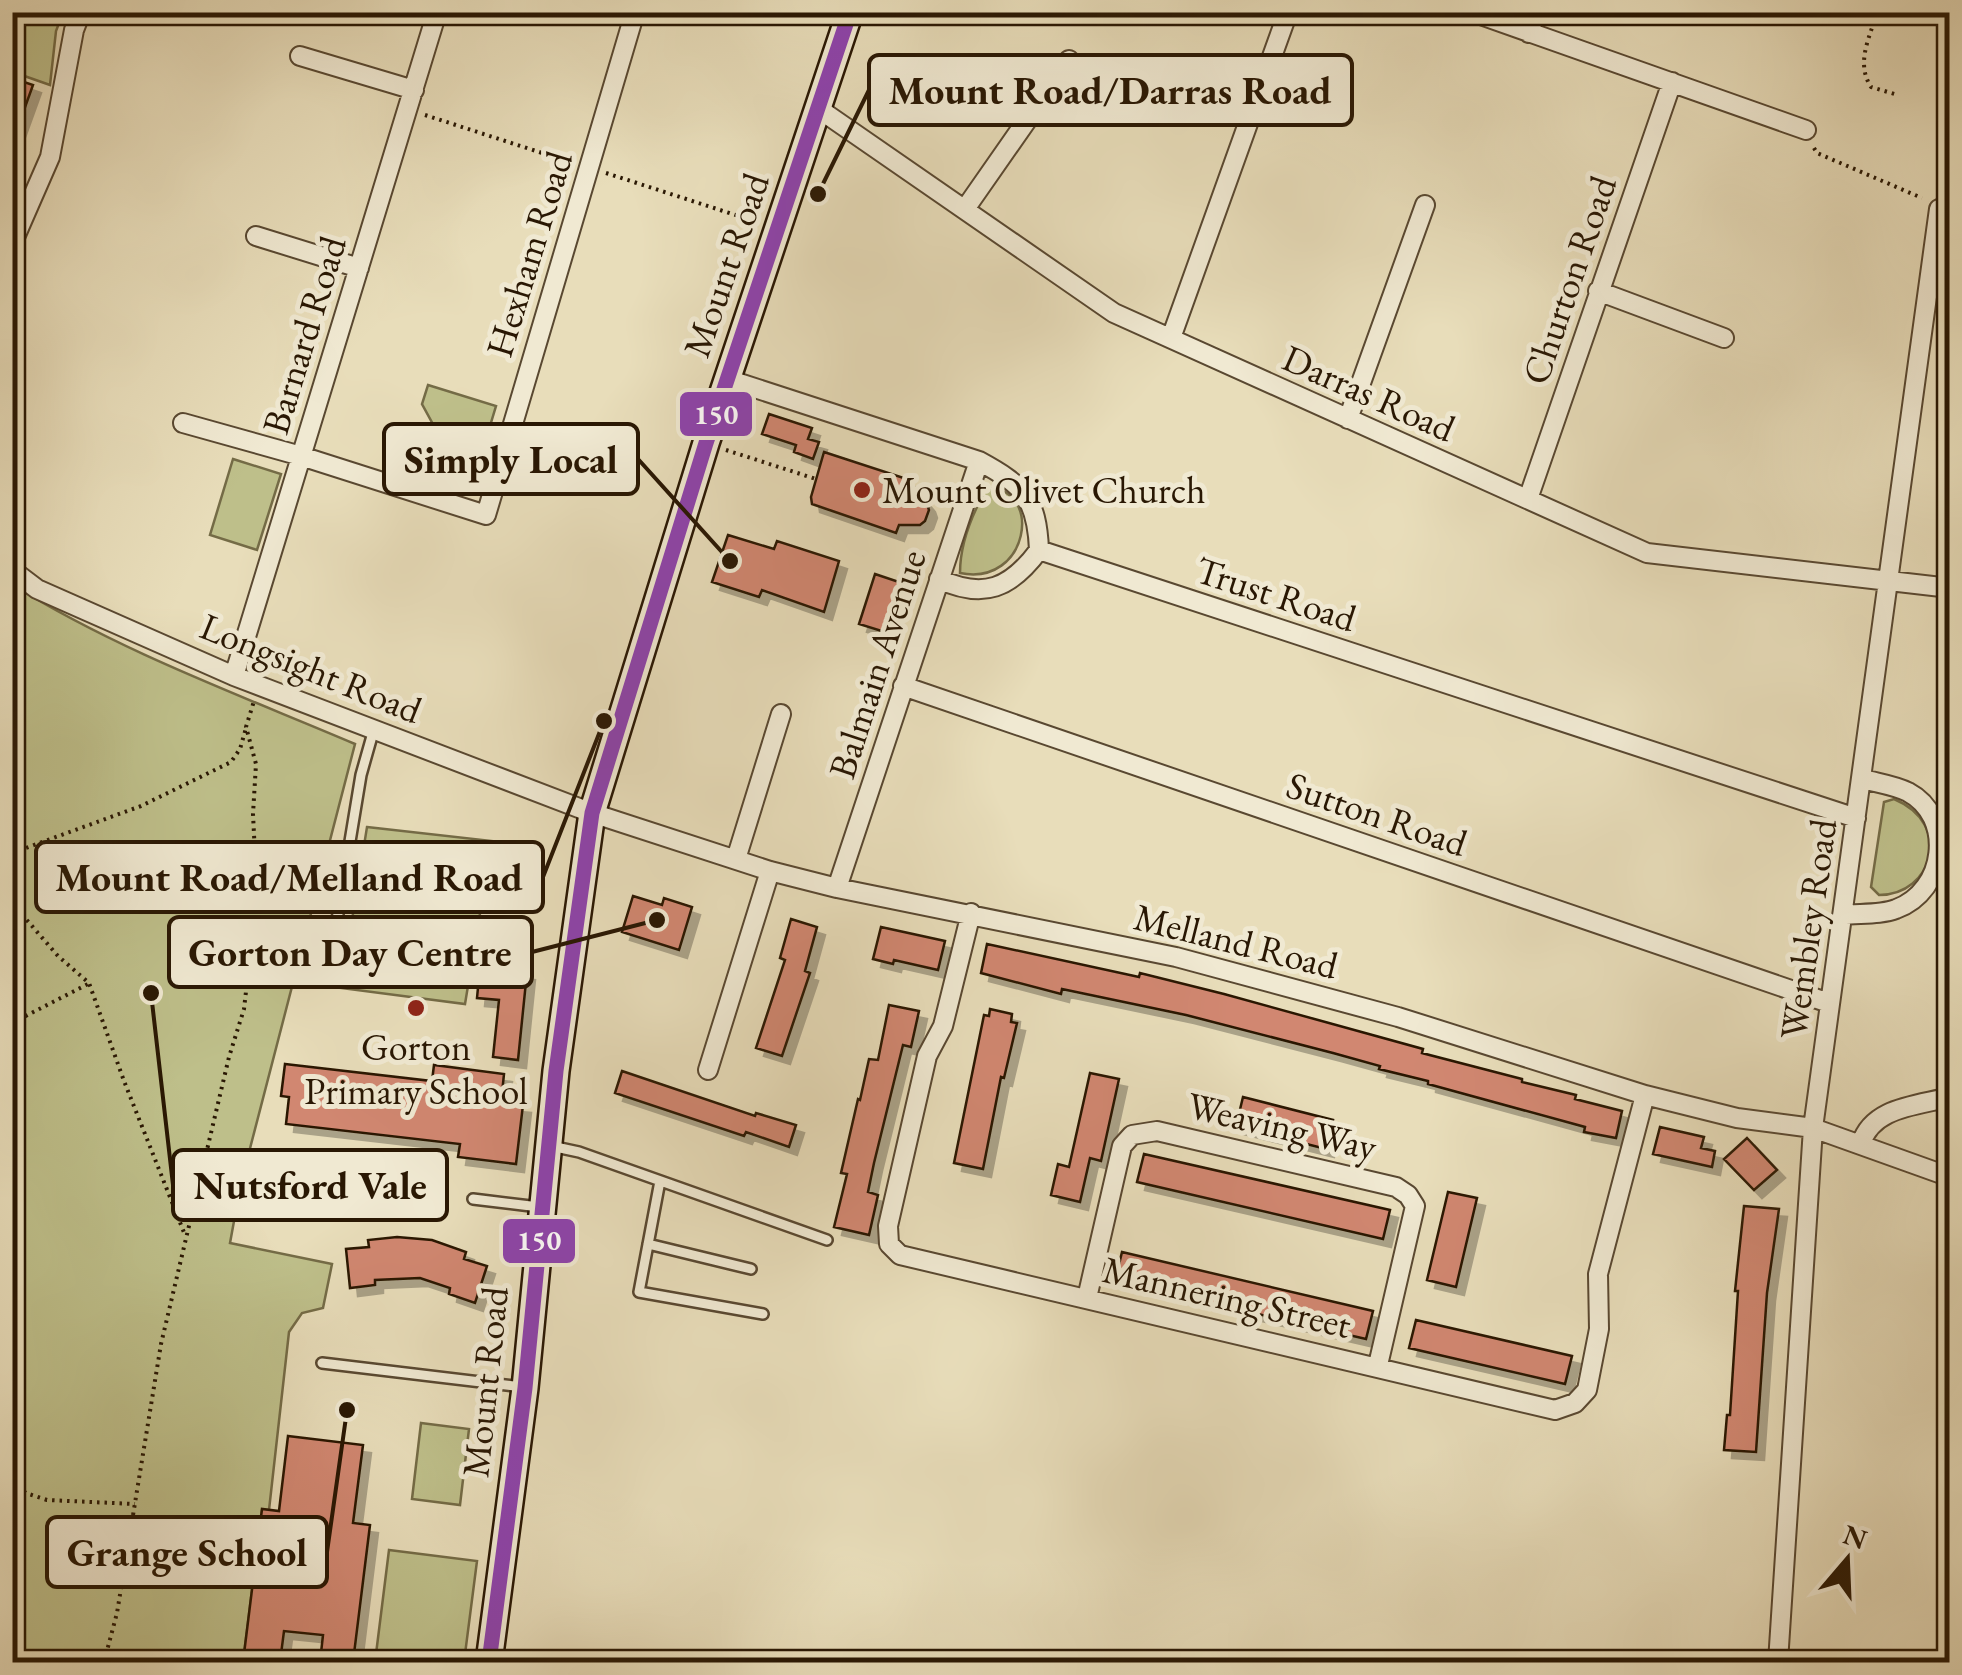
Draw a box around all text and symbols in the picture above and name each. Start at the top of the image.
callout: Mount Road/Darras Road [869,55,1352,125]
text: Mount Road/Darras Road [888,64,1332,116]
street label: Hexham Road [474,144,583,363]
street label: Mount Road [671,166,780,363]
street label: Churton Road [1510,168,1627,391]
street label: Barnard Road [250,229,357,440]
street label: Darras Road [1275,333,1464,453]
line badge: 150 [678,390,754,438]
text: 150 [694,396,738,432]
callout: Simply Local [384,424,638,494]
text: Simply Local [404,433,618,485]
place label: Mount Olivet Church [882,465,1206,514]
marker: Mount Olivet Church [851,479,873,501]
street label: Balmain Avenue [817,543,936,784]
street label: Trust Road [1190,545,1363,643]
street label: Longsight Road [193,601,430,734]
street label: Sutton Road [1281,760,1475,867]
street label: Wembley Road [1768,815,1847,1042]
callout: Mount Road/Melland Road [36,842,543,912]
text: Mount Road/Melland Road [55,851,523,903]
street label: Melland Road [1129,892,1344,990]
callout: Gorton Day Centre [169,917,532,987]
text: Gorton Day Centre [188,926,512,978]
marker: Gorton Primary School [405,997,427,1019]
place label: Gorton Primary School [304,1022,528,1115]
street label: Weaving Way [1183,1080,1382,1171]
callout: Nutsford Vale [173,1150,447,1220]
text: Nutsford Vale [193,1159,427,1211]
line badge: 150 [501,1217,577,1265]
text: 150 [517,1222,561,1258]
street label: Mannering Street [1098,1244,1356,1349]
street label: Mount Road [450,1283,519,1480]
north arrow [1797,1510,1897,1610]
text: N [1839,1516,1872,1557]
callout: Grange School [47,1517,327,1587]
text: Grange School [67,1526,307,1578]

